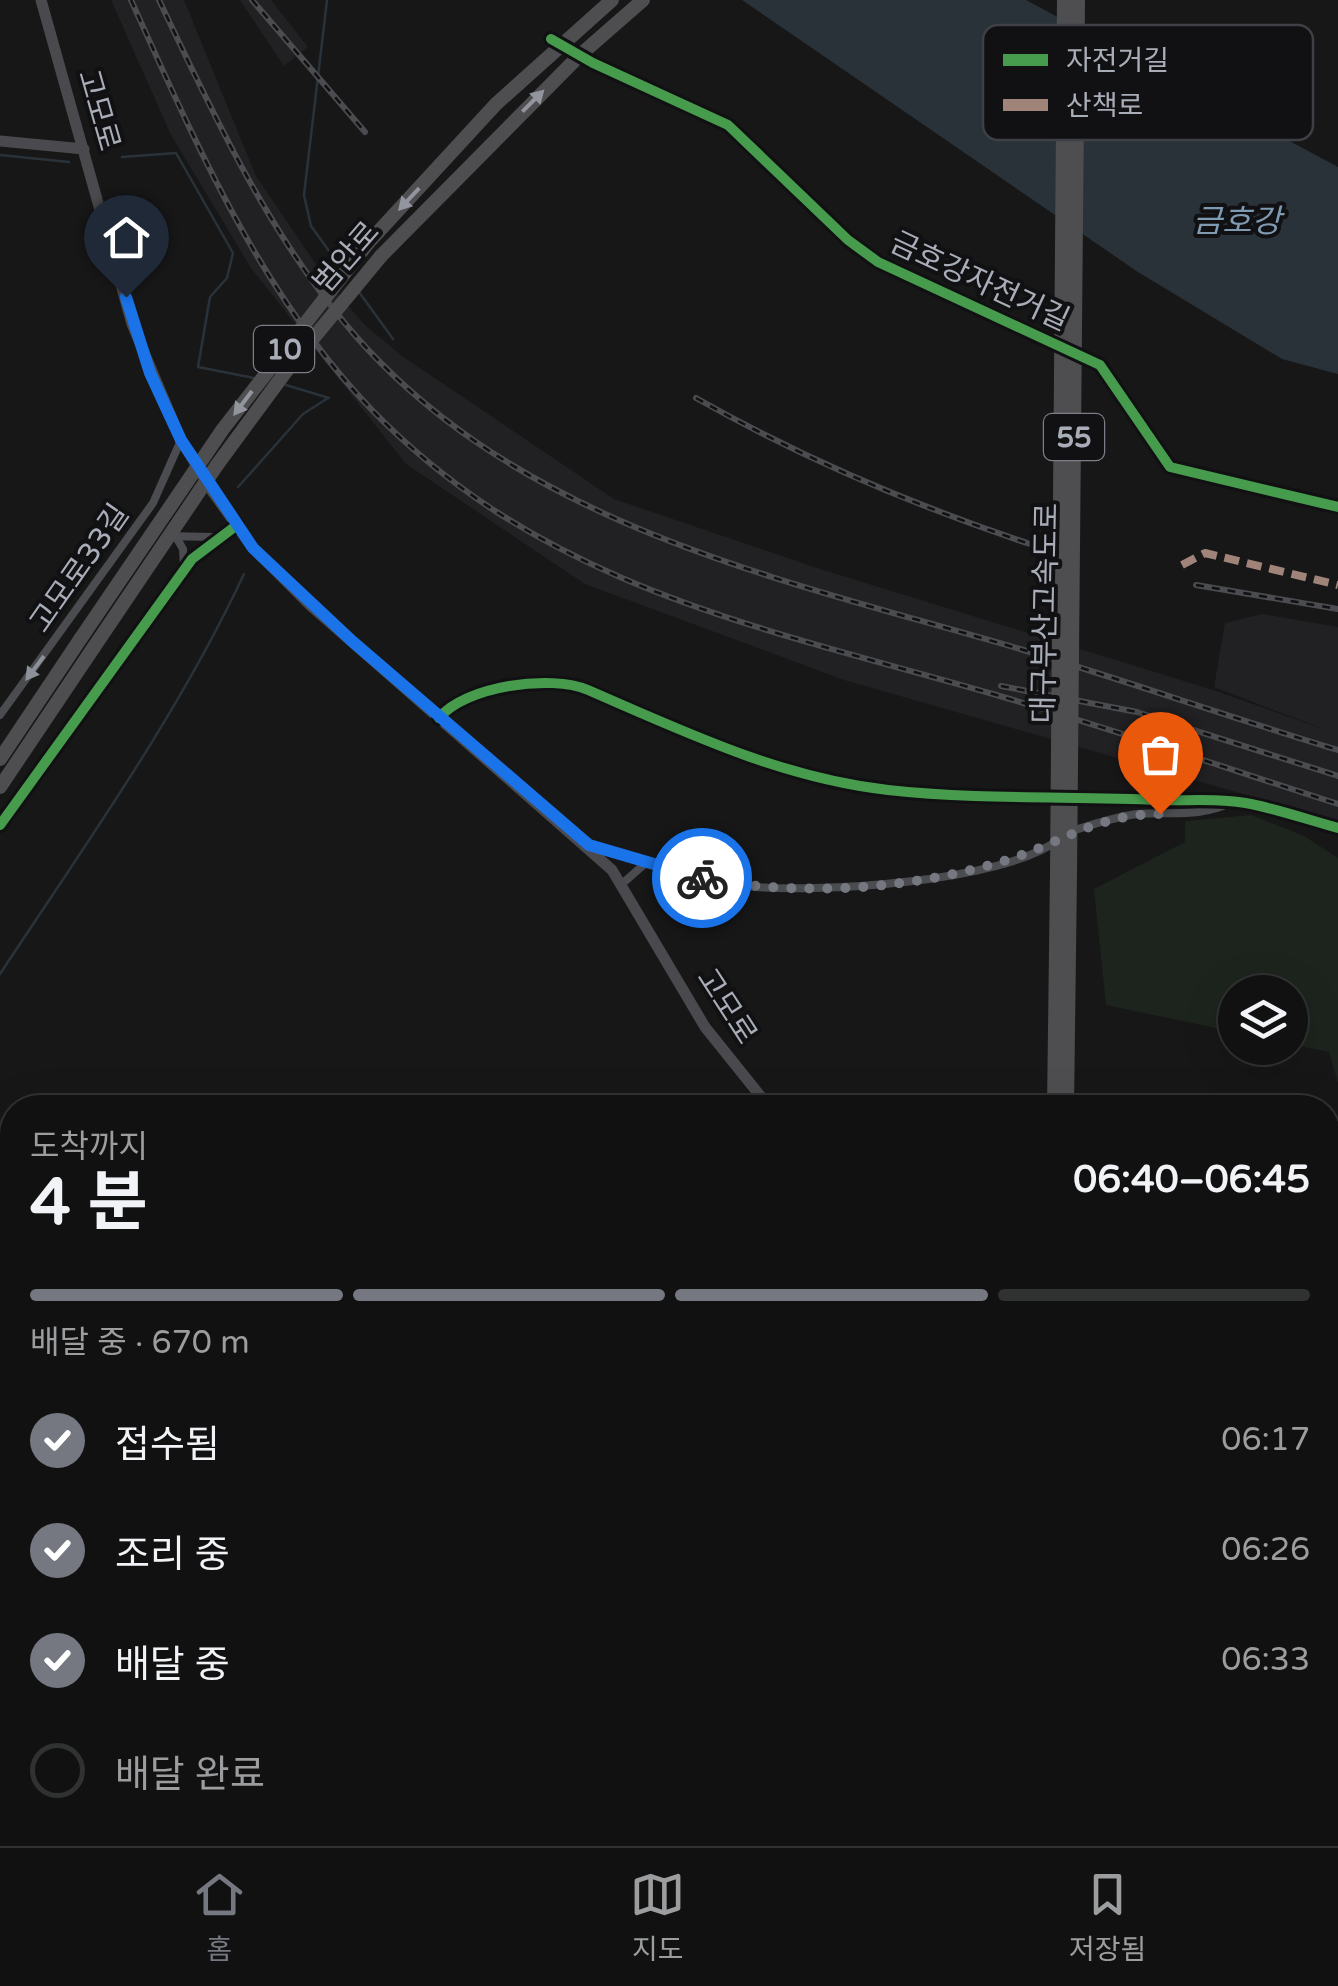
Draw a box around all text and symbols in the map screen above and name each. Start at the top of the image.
legend [983,25,1313,140]
text: 자전거길 [1066,44,1169,78]
street label: 고모로 [69,65,128,155]
text: 산책로 [1066,89,1143,123]
one-way arrow [521,90,545,114]
one-way arrow [398,187,421,211]
pin [84,195,169,298]
water label: 금호강 [1193,203,1286,241]
icon: home [99,210,154,265]
street label: 범안로 [305,214,388,301]
street label: 금호강자전거길 [884,224,1075,339]
road number: 10 [254,326,314,372]
one-way arrow [234,390,254,416]
road number: 55 [1044,414,1104,460]
street label: 고모로33길 [22,497,137,640]
street label: 대구부산고속도로 [1025,502,1066,724]
one-way arrow [26,655,46,682]
pin [1118,712,1203,815]
icon: bag [1133,727,1188,782]
courier [652,828,752,928]
icon: bike [675,851,730,906]
street label: 고모로 [689,961,765,1051]
map controls [1218,975,1308,1065]
button: layers [1218,975,1308,1065]
text: 도착까지 [30,1128,148,1166]
text: 06:40–06:45 [1073,1157,1310,1203]
text: 4 분 [30,1164,148,1243]
text: 배달 중 · 670 m [30,1324,250,1362]
icon: check [30,1413,85,1468]
text: 06:17 [1221,1421,1310,1459]
text: 접수됨 [115,1422,220,1468]
icon: check [30,1523,85,1578]
text: 06:26 [1221,1531,1310,1569]
text: 조리 중 [115,1532,230,1578]
icon: check [30,1633,85,1688]
text: 06:33 [1221,1641,1310,1679]
text: 배달 중 [115,1642,230,1688]
text: 배달 완료 [115,1752,265,1798]
tab: 홈 [192,1867,247,1967]
tab: 지도 [630,1867,685,1967]
tab: 저장됨 [1069,1867,1146,1967]

